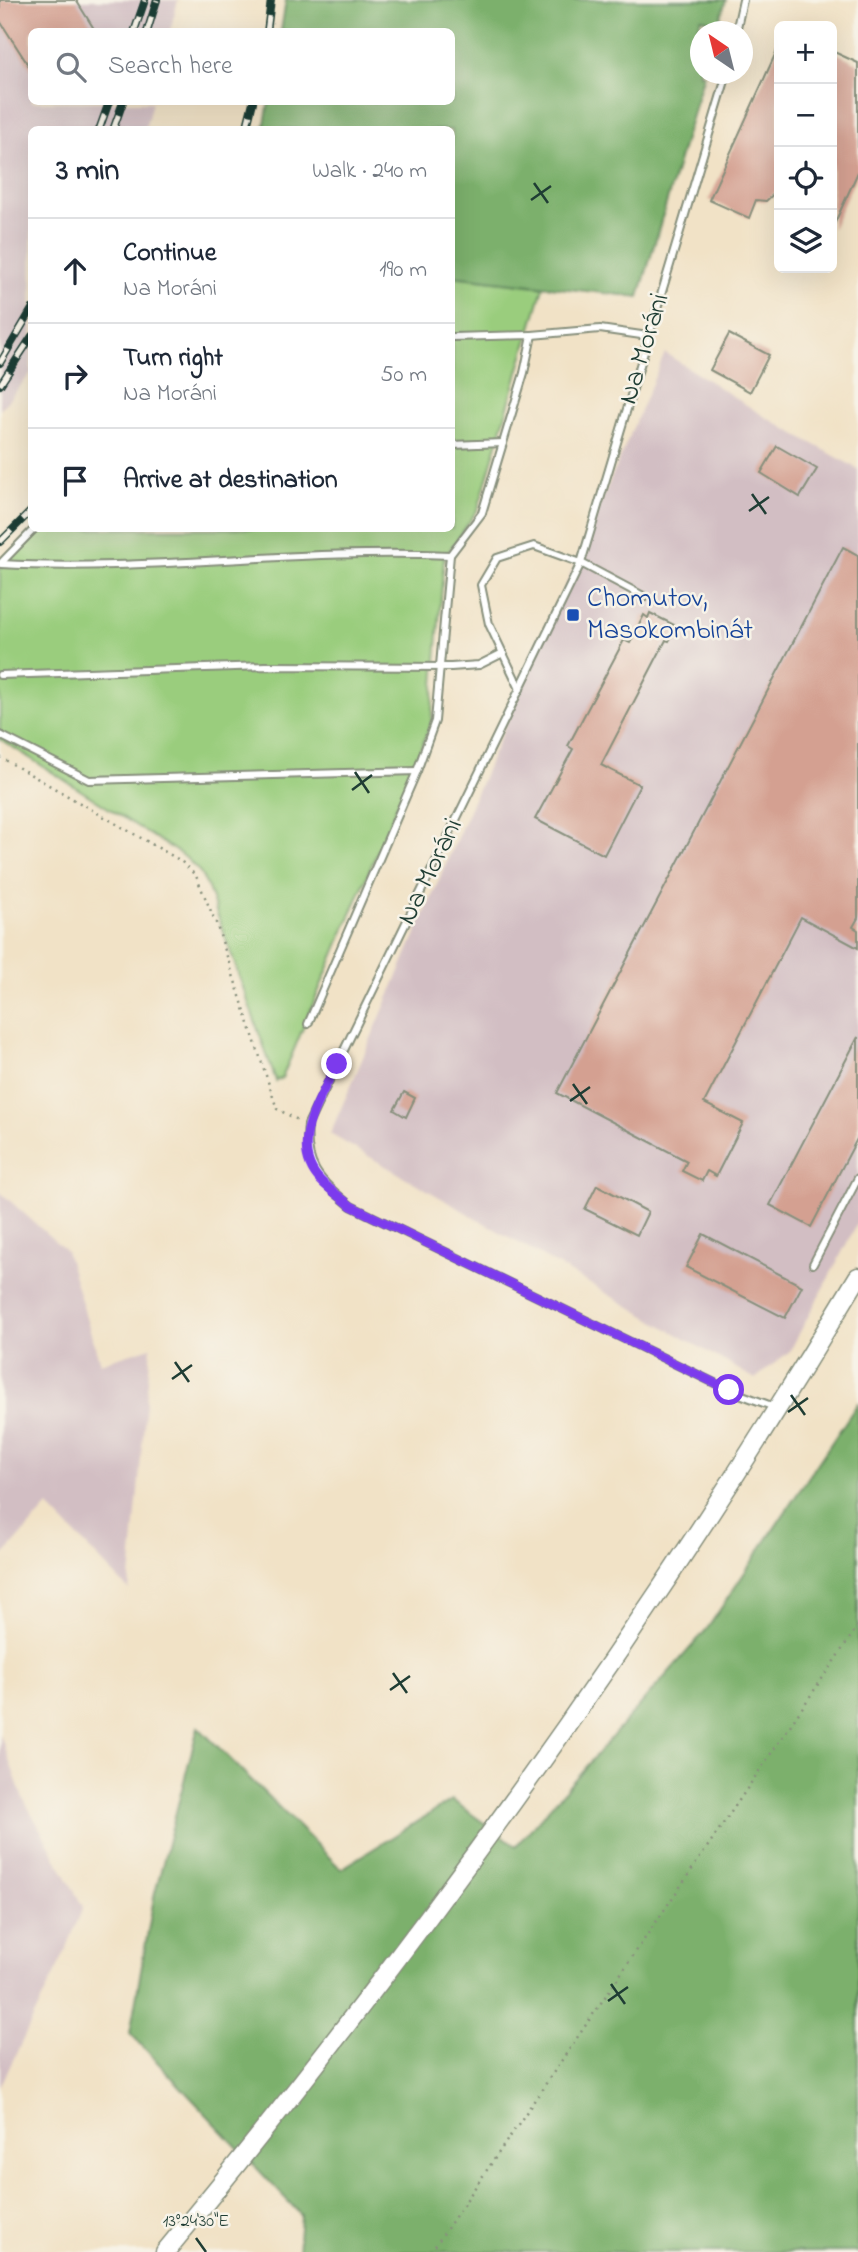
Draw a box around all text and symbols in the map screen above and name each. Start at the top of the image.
north arrow [690,21,753,84]
map controls [774,21,837,273]
button: + [774,21,837,84]
search box [28,28,455,105]
icon: search [52,48,90,86]
text: Search here [108,48,233,86]
button: − [774,84,837,147]
button: locate [774,147,837,210]
text: 3 min [56,150,119,194]
text: Walk · 240 m [312,155,427,188]
button: layers [774,210,837,273]
text: Continue [123,235,216,273]
icon: ahead [56,252,94,290]
text: 190 m [379,254,427,287]
text: Na Moráni [123,273,217,306]
street label: Na Moráni [609,288,681,410]
text: Turn right [123,340,223,378]
icon: right [56,357,94,395]
text: 50 m [380,359,427,392]
text: Na Moráni [123,378,217,411]
icon: arrive [56,462,94,500]
text: Arrive at destination [123,462,338,500]
place label: Chomutov, Masokombinát [587,579,753,652]
marker: Chomutov, Masokombinát [565,607,581,623]
street label: Na Moráni [388,812,474,932]
route end [321,1048,352,1079]
route start [713,1374,744,1405]
text: 13°24'30"E [163,2209,229,2235]

